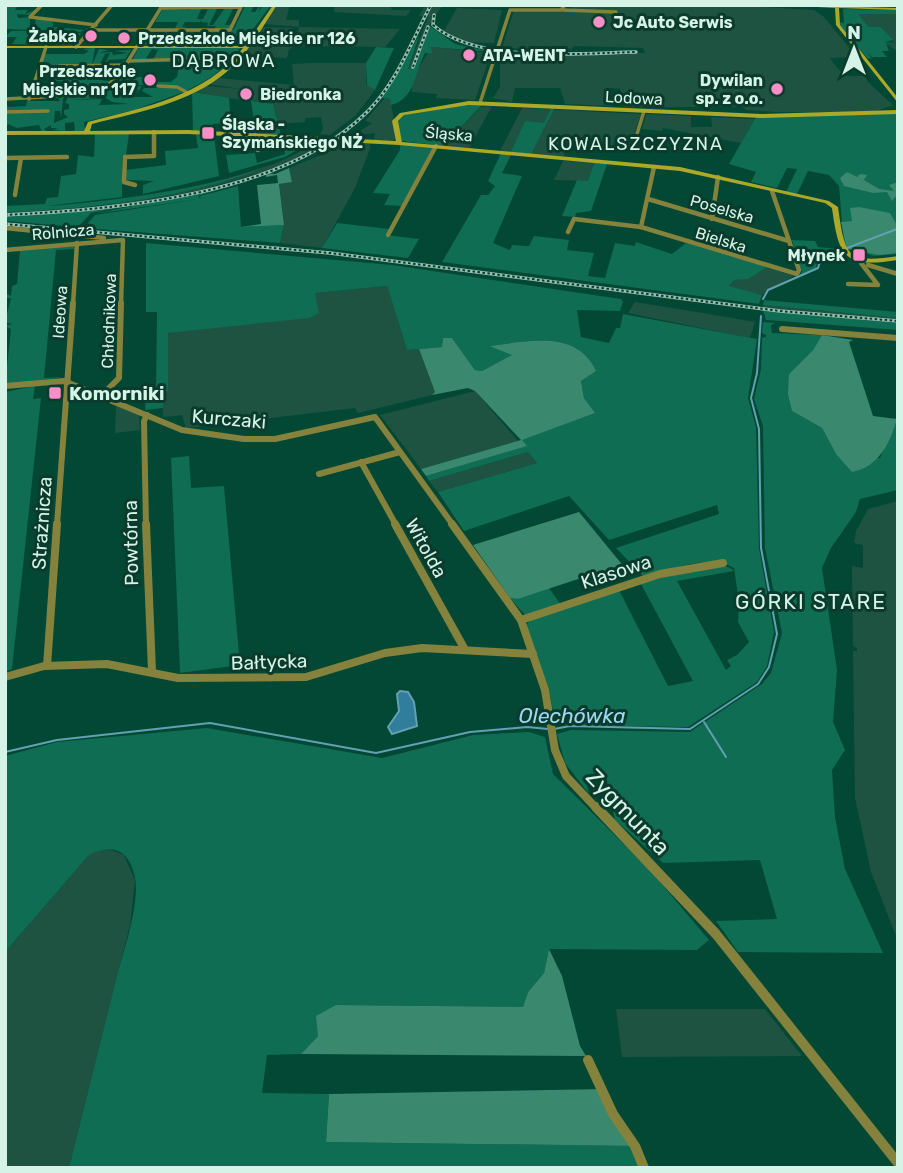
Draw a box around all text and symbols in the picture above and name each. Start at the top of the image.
place label: Jc Auto Serwis [613,13,733,32]
marker: Jc Auto Serwis [591,14,607,30]
north arrow [819,14,889,84]
text: N [847,21,861,44]
place label: Żabka [28,27,77,46]
marker: Żabka [83,28,99,44]
place label: Przedszkole Miejskie nr 126 [138,29,356,48]
marker: Przedszkole Miejskie nr 126 [116,30,132,46]
place label: ATA-WENT [483,46,566,65]
marker: ATA-WENT [461,47,477,63]
district label: DĄBROWA [172,49,276,72]
place label: Przedszkole Miejskie nr 117 [22,62,136,99]
place label: Dywilan sp. z o.o. [695,71,763,108]
marker: Przedszkole Miejskie nr 117 [142,72,158,88]
marker: Dywilan sp. z o.o. [769,81,785,97]
place label: Biedronka [260,85,341,104]
marker: Biedronka [238,86,254,102]
street label: Lodowa [605,87,663,109]
place label: Śląska - Szymańskiego NŻ [222,114,363,152]
street label: Śląska [424,121,474,146]
marker: Śląska - Szymańskiego NŻ [200,125,216,141]
district label: KOWALSZCZYZNA [548,133,724,155]
street label: Poselska [688,191,756,227]
street label: Rolnicza [31,220,95,244]
street label: Bielska [693,223,749,257]
place label: Młynek [788,246,846,265]
marker: Młynek [851,247,867,263]
street label: Chłodnikowa [98,273,120,369]
street label: Ideowa [49,285,71,339]
place label: Komorniki [69,382,165,405]
marker: Komorniki [47,385,63,401]
street label: Kurczaki [191,404,267,434]
street label: Strażnicza [27,476,57,570]
street label: Powtórna [119,500,143,586]
street label: Witolda [400,514,452,582]
street label: Klasowa [578,550,654,594]
district label: GÓRKI STARE [735,589,887,614]
street label: Bałtycka [230,649,308,675]
water label: Olechówka [518,703,626,728]
street label: Zygmunta [580,763,676,861]

